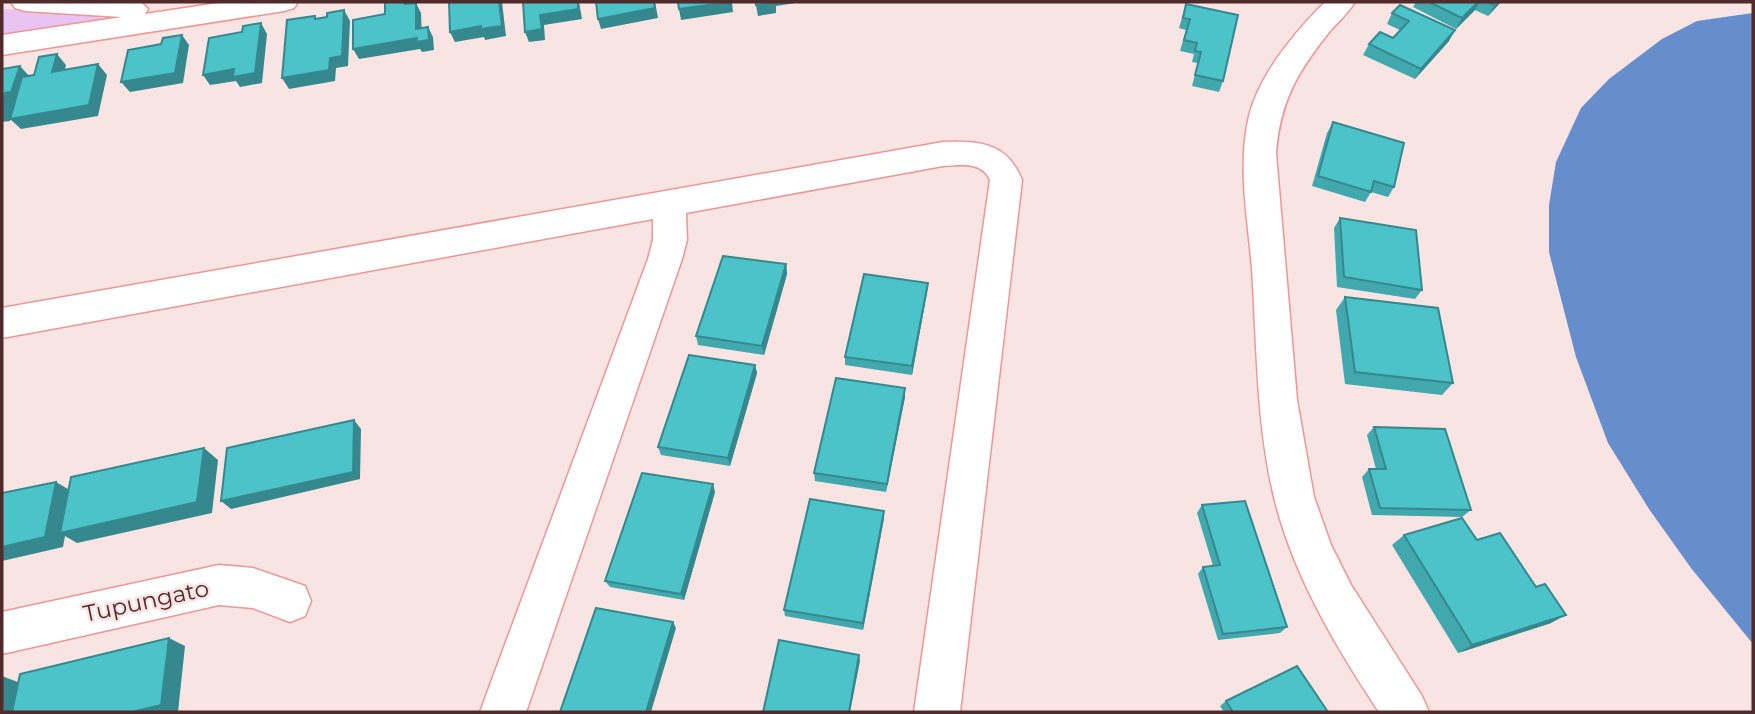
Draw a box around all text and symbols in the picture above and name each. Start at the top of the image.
street label: Tupungato [81,574,211,628]

